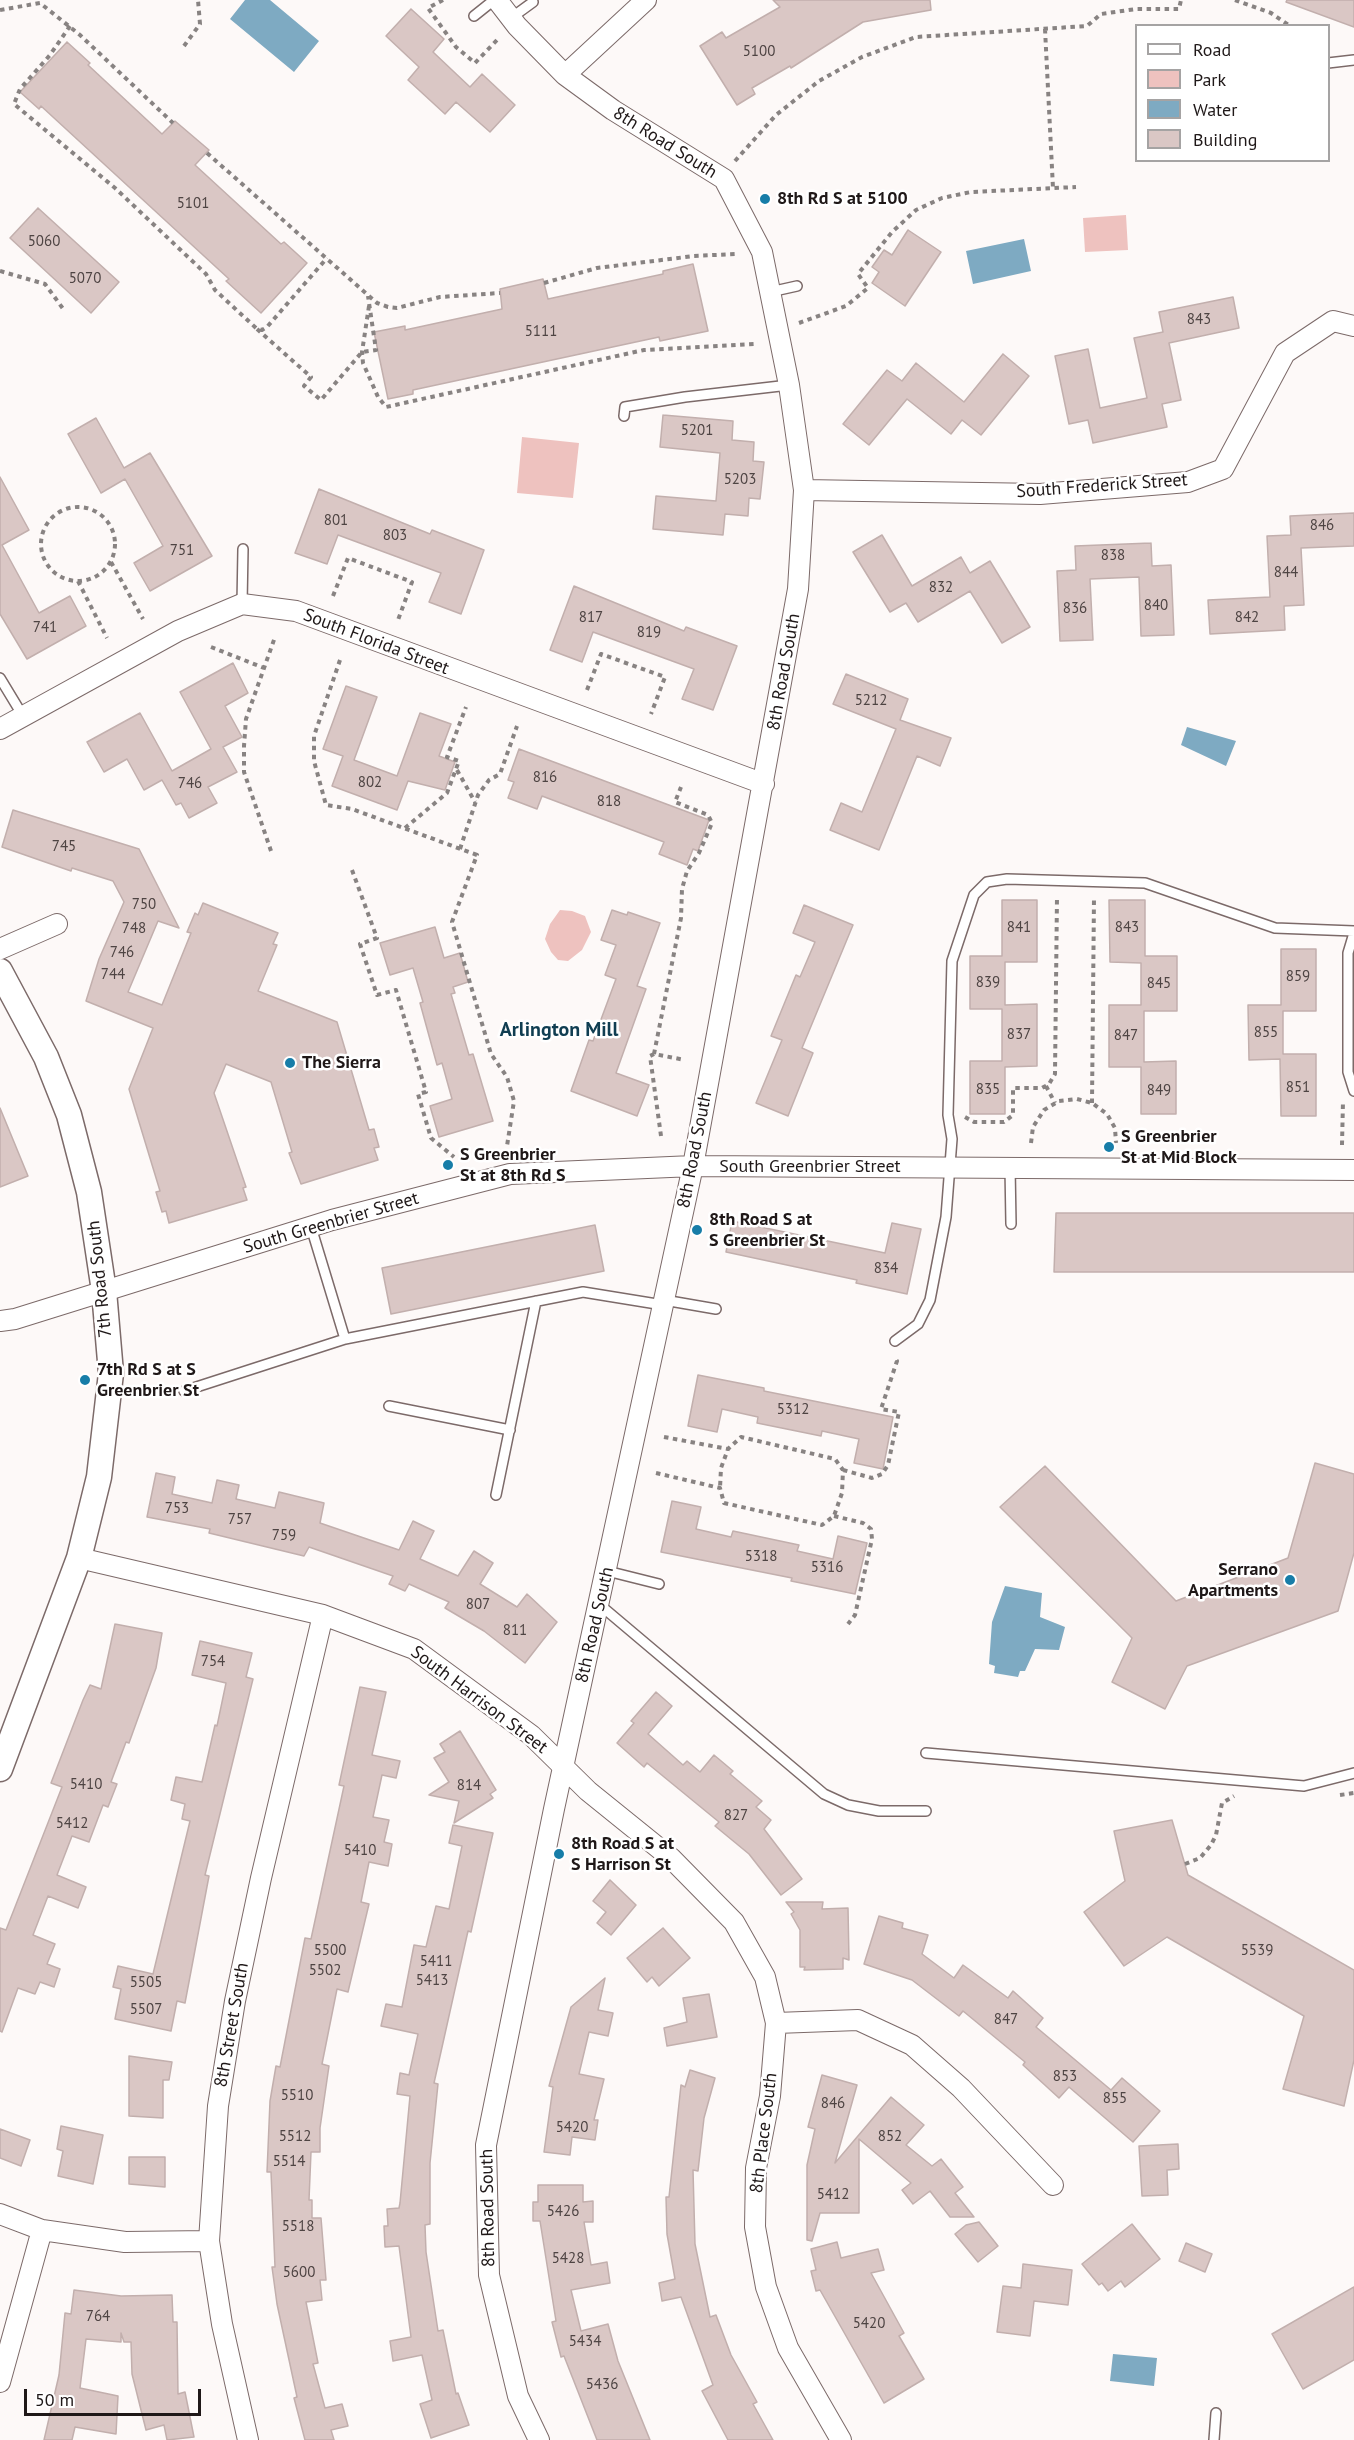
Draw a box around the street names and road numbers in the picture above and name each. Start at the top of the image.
street label: 8th Road South [609,102,721,184]
street label: South Frederick Street [1016,469,1188,503]
street label: South Florida Street [300,604,452,680]
street label: 8th Road South [763,612,805,732]
street label: 8th Road South [673,1090,717,1210]
street label: South Greenbrier Street [719,1156,901,1178]
street label: South Greenbrier Street [241,1188,421,1258]
street label: 7th Road South [83,1219,117,1339]
street label: 8th Road South [571,1565,619,1685]
street label: South Harrison Street [406,1642,552,1758]
street label: 8th Street South [210,1961,254,2089]
street label: 8th Place South [746,2071,782,2195]
street label: 8th Road South [476,2149,500,2267]

